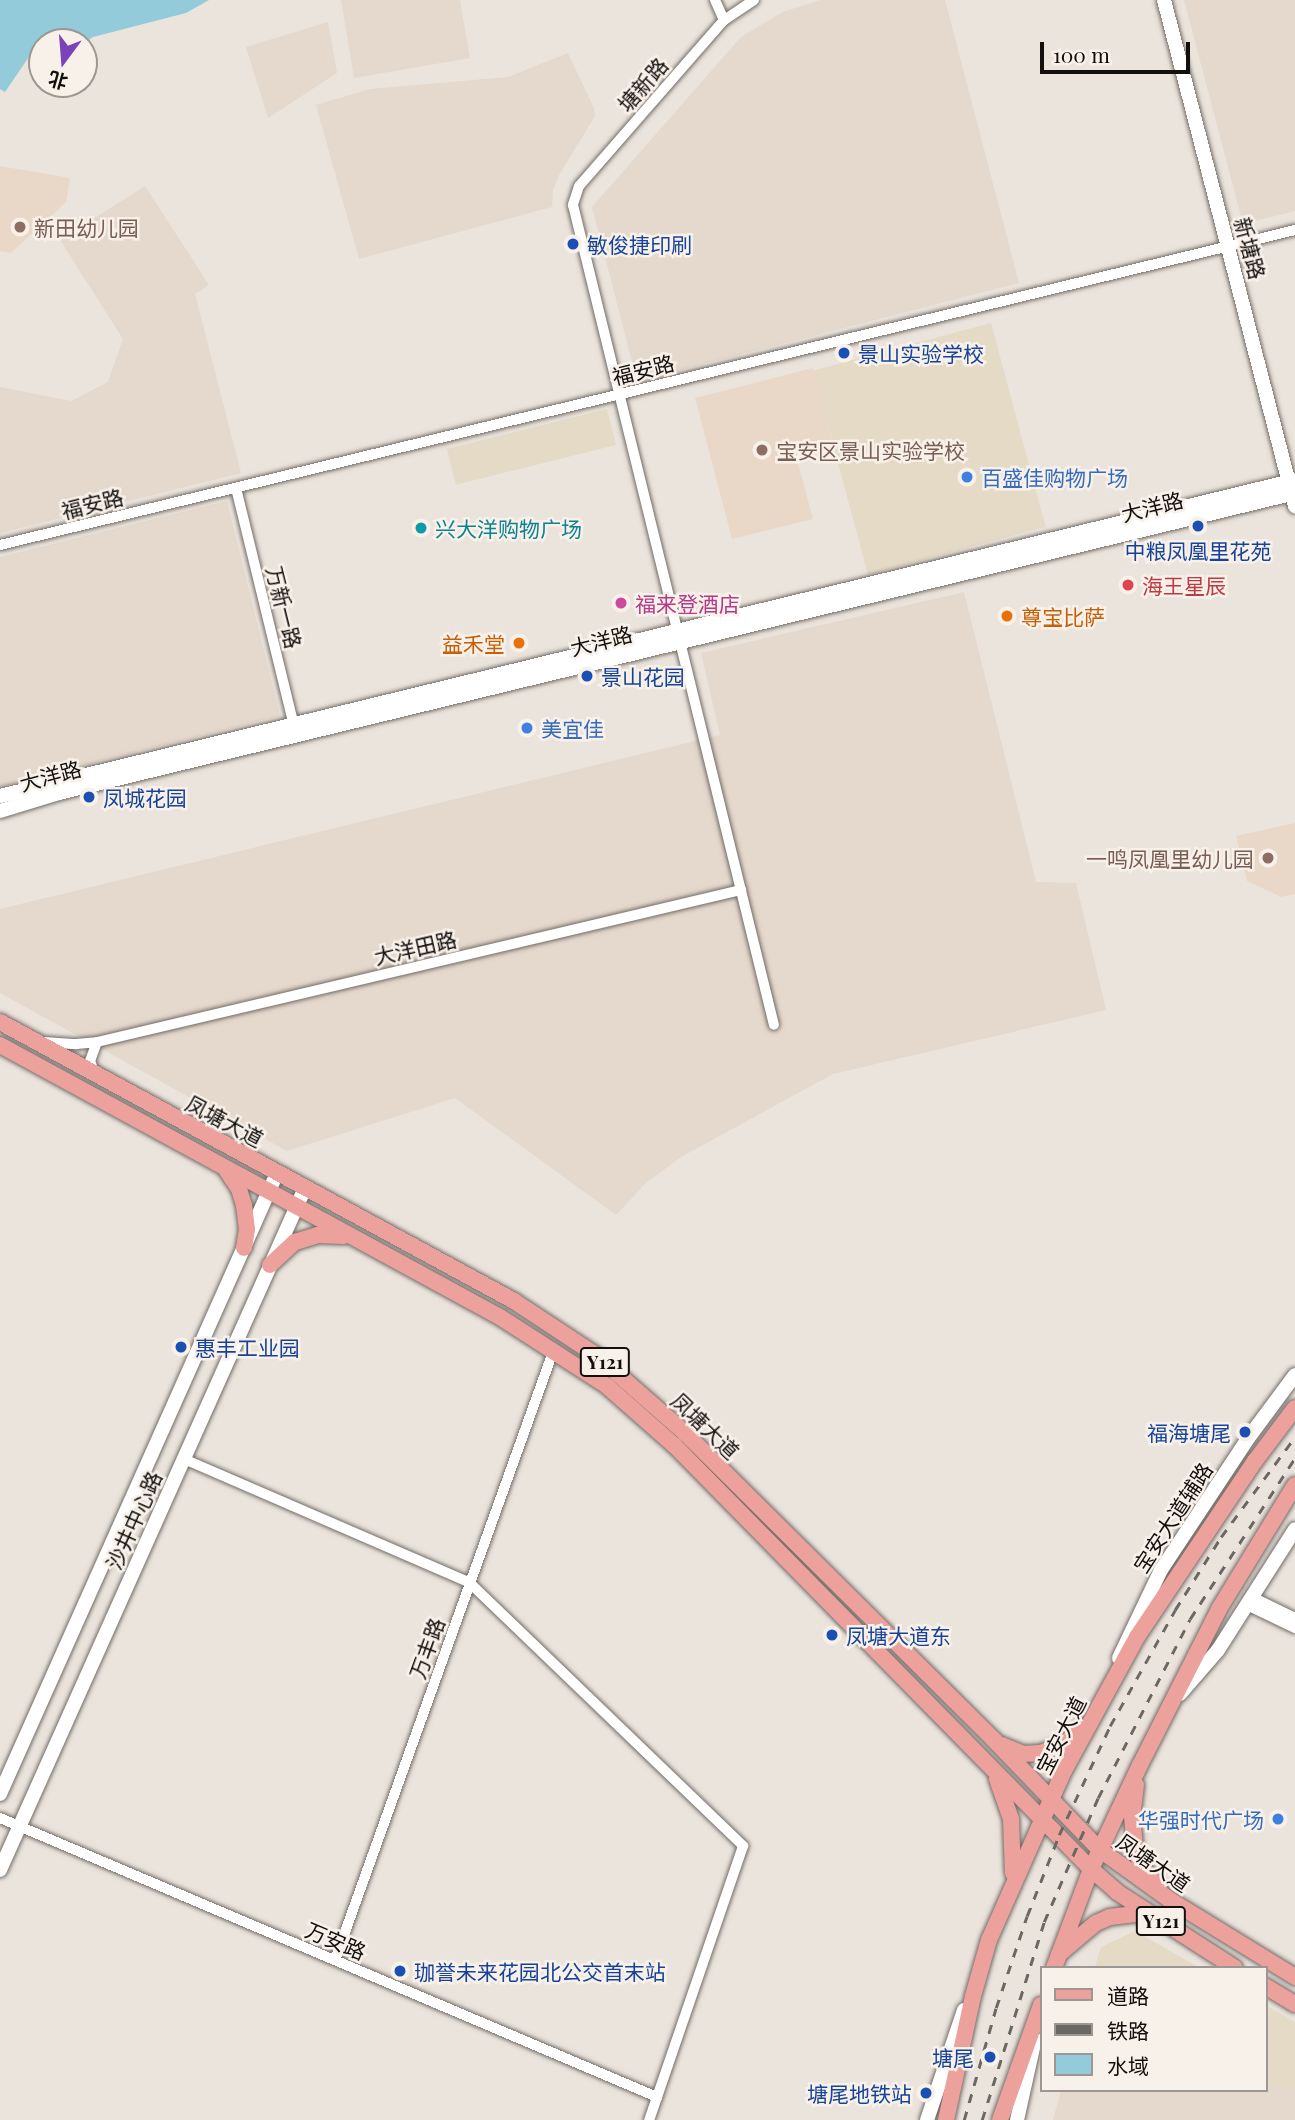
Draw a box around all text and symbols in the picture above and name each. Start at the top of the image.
north arrow [28,28,98,98]
scale bar [1043,28,1194,72]
text: 100 m [1053,40,1110,68]
street label: 塘新路 [612,52,672,116]
text: 北 [45,66,70,96]
place label: 新田幼儿园 [34,214,139,240]
street label: 新塘路 [1231,214,1271,282]
marker: 新田幼儿园 [12,219,28,235]
place label: 敏俊捷印刷 [587,231,692,257]
marker: 敏俊捷印刷 [565,236,581,252]
place label: 景山实验学校 [858,340,984,366]
marker: 景山实验学校 [836,345,852,361]
street label: 福安路 [609,349,677,389]
place label: 宝安区景山实验学校 [776,437,965,463]
marker: 宝安区景山实验学校 [754,442,770,458]
place label: 百盛佳购物广场 [981,464,1128,490]
marker: 百盛佳购物广场 [959,469,975,485]
street label: 福安路 [58,483,126,523]
street label: 大洋路 [1118,486,1186,526]
place label: 兴大洋购物广场 [435,515,582,541]
marker: 中粮凤凰里花苑 [1190,518,1206,534]
marker: 兴大洋购物广场 [413,520,429,536]
place label: 中粮凤凰里花苑 [1125,537,1271,563]
street label: 万新一路 [263,563,307,651]
place label: 海王星辰 [1142,572,1226,598]
marker: 海王星辰 [1120,577,1136,593]
place label: 福来登酒店 [635,590,740,616]
marker: 福来登酒店 [613,595,629,611]
place label: 尊宝比萨 [1021,603,1105,629]
marker: 尊宝比萨 [999,608,1015,624]
street label: 大洋路 [567,620,635,660]
place label: 益禾堂 [442,630,505,656]
marker: 益禾堂 [511,635,527,651]
place label: 景山花园 [601,663,685,689]
marker: 景山花园 [579,668,595,684]
place label: 美宜佳 [541,715,604,741]
marker: 美宜佳 [519,720,535,736]
street label: 大洋路 [16,755,84,795]
place label: 凤城花园 [103,784,187,810]
marker: 凤城花园 [81,789,97,805]
place label: 一鸣凤凰里幼儿园 [1086,845,1254,871]
marker: 一鸣凤凰里幼儿园 [1260,850,1276,866]
street label: 大洋田路 [371,925,459,969]
street label: 凤塘大道 [182,1089,268,1151]
place label: 惠丰工业园 [195,1334,300,1360]
marker: 惠丰工业园 [173,1339,189,1355]
road number: Y121 [579,1346,631,1378]
street label: 凤塘大道 [667,1387,745,1463]
place label: 福海塘尾 [1147,1419,1231,1445]
marker: 福海塘尾 [1237,1424,1253,1440]
street label: 宝安大道辅路 [1127,1457,1217,1577]
street label: 沙井中心路 [100,1467,166,1573]
street label: 万丰路 [403,1614,449,1682]
place label: 凤塘大道东 [846,1622,951,1648]
marker: 凤塘大道东 [824,1627,840,1643]
street label: 宝安大道 [1030,1692,1090,1778]
place label: 华强时代广场 [1138,1806,1264,1832]
marker: 华强时代广场 [1270,1811,1286,1827]
street label: 凤塘大道 [1112,1828,1196,1896]
road number: Y121 [1135,1906,1187,1937]
street label: 万安路 [302,1916,370,1964]
place label: 珈誉未来花园北公交首末站 [414,1958,666,1984]
marker: 珈誉未来花园北公交首末站 [392,1963,408,1979]
legend [1040,1966,1267,2092]
text: 道路 [1107,1981,1149,2009]
text: 铁路 [1107,2016,1149,2044]
place label: 塘尾 [932,2044,974,2070]
marker: 塘尾 [980,2047,1000,2067]
text: 水域 [1107,2051,1149,2079]
place label: 塘尾地铁站 [807,2080,912,2106]
marker: 塘尾地铁站 [918,2085,934,2101]

